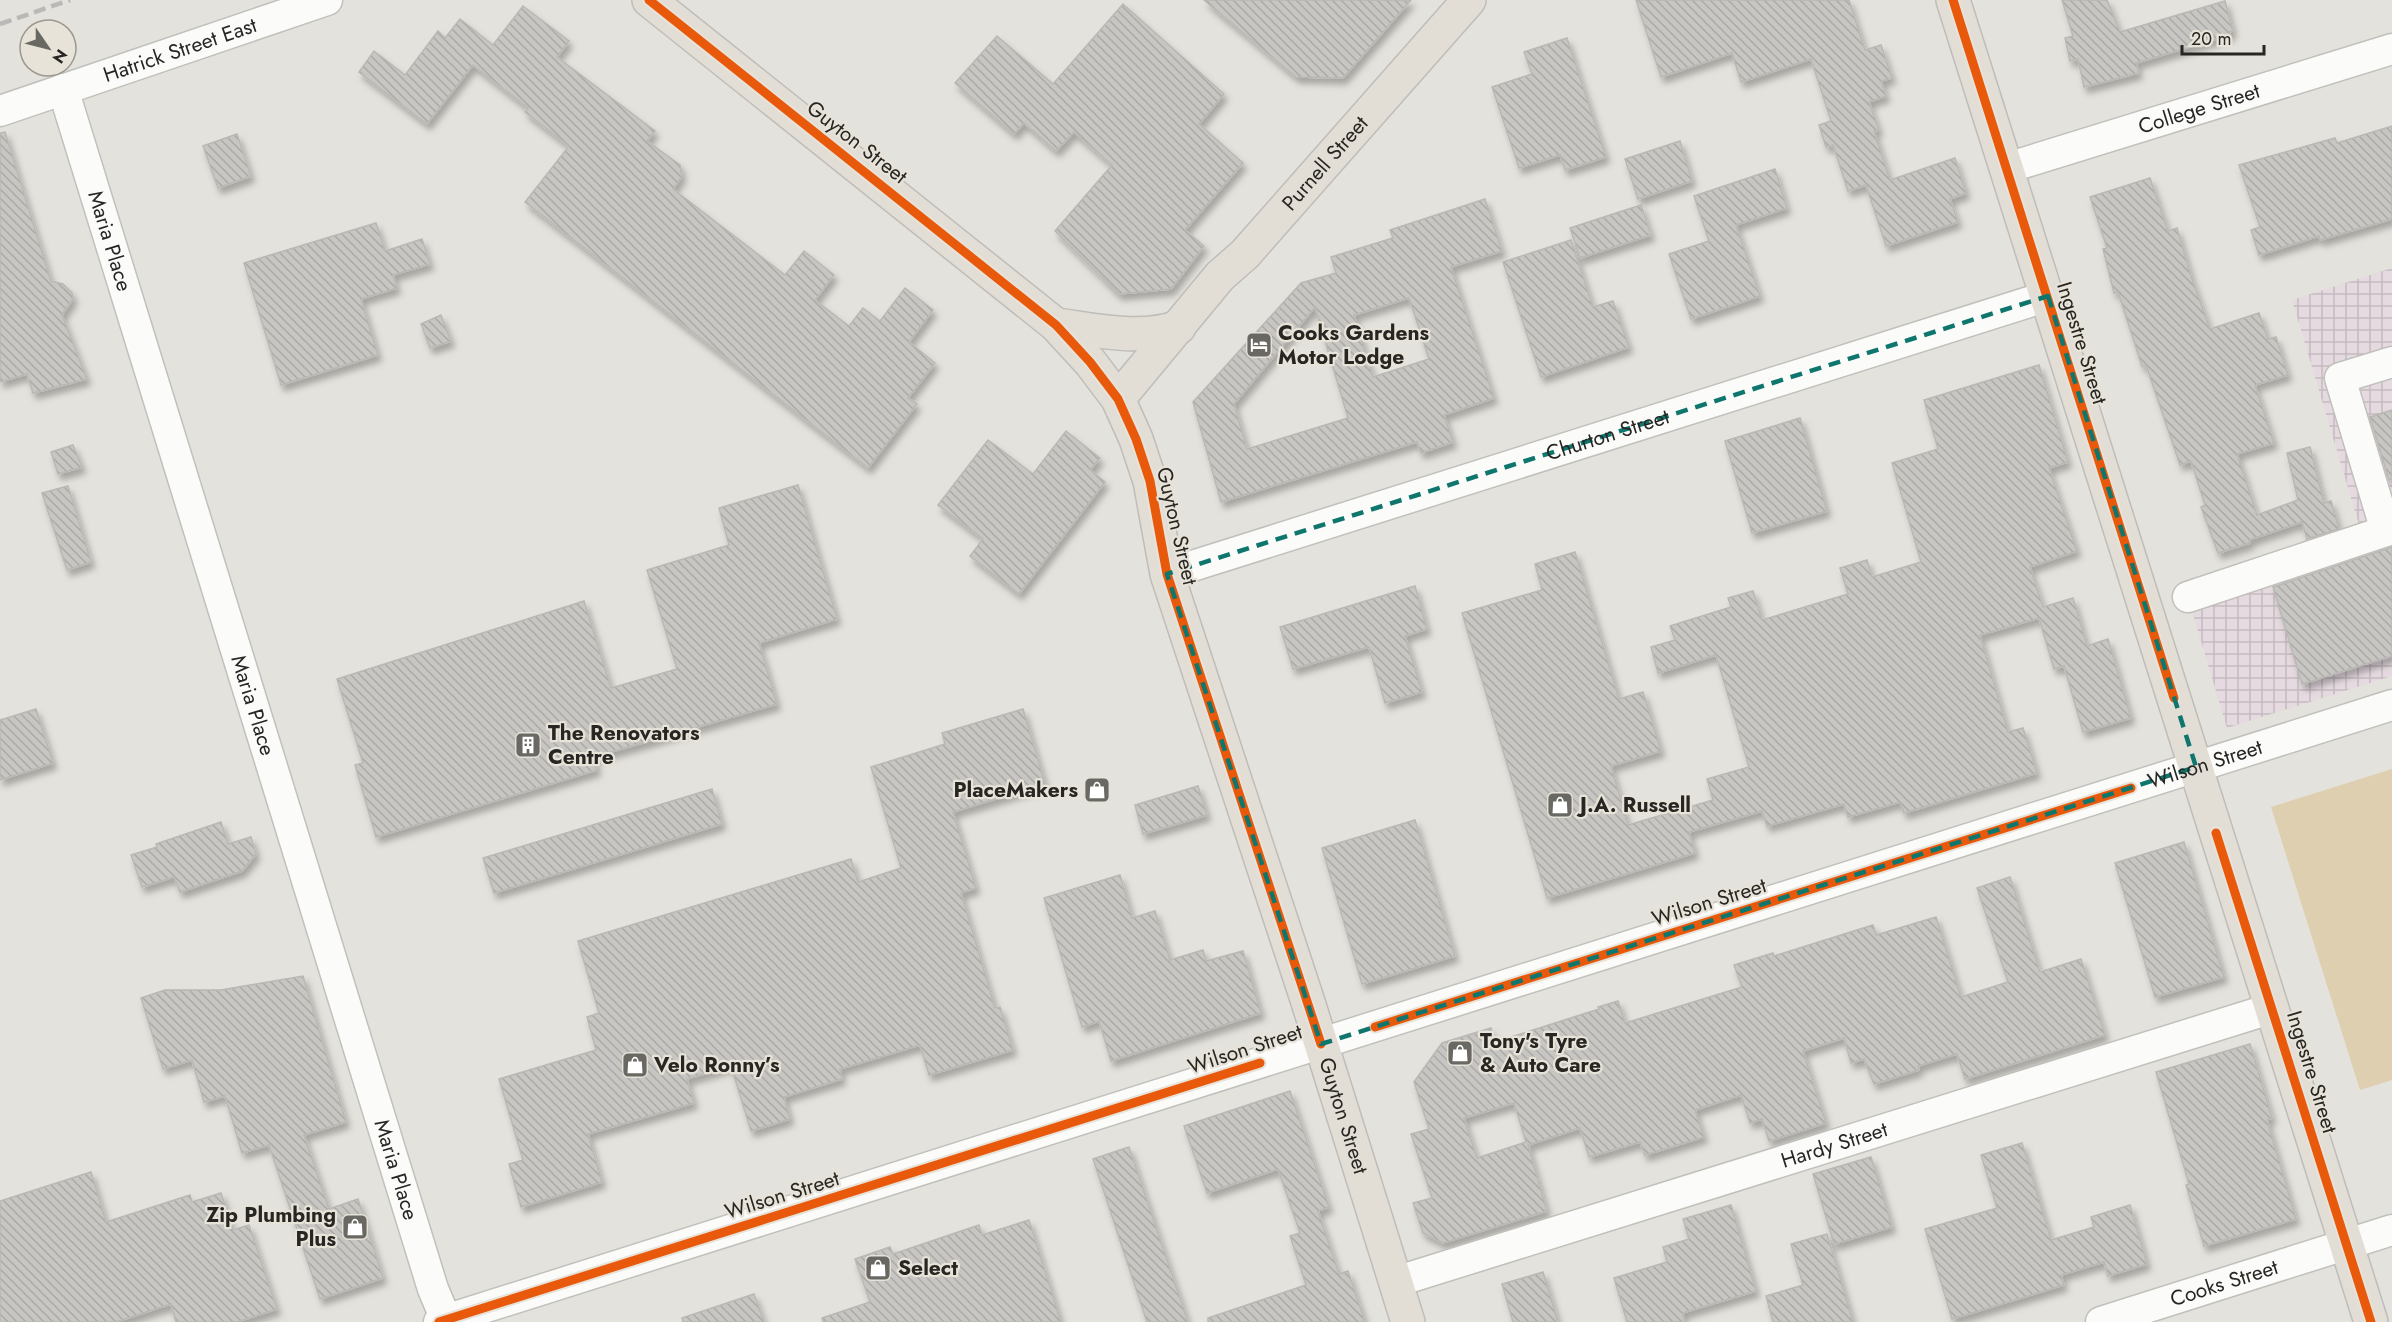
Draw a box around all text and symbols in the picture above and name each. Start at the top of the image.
street label: Hatrick Street East [99,10,261,90]
north arrow [18,18,78,78]
scale bar [2182,18,2264,56]
text: 20 m [2191,26,2231,52]
text: N [47,45,73,68]
street label: College Street [2135,76,2263,142]
street label: Guyton Street [800,93,914,191]
street label: Purnell Street [1275,109,1375,217]
street label: Maria Place [80,187,139,295]
street label: Ingestre Street [2049,278,2115,408]
place label: Cooks Gardens Motor Lodge [1278,318,1430,372]
hotel icon: Cooks Gardens Motor Lodge [1244,330,1274,360]
street label: Churton Street [1542,401,1673,468]
street label: Guyton Street [1149,464,1205,588]
street label: Maria Place [223,651,283,759]
place label: The Renovators Centre [548,718,700,772]
building icon: The Renovators Centre [513,730,543,760]
street label: Wilson Street [2144,732,2266,796]
place label: PlaceMakers [953,775,1078,805]
shop icon: PlaceMakers [1082,775,1112,805]
shop icon: J.A. Russell [1545,790,1575,820]
place label: J.A. Russell [1576,790,1691,820]
street label: Wilson Street [1648,870,1770,934]
street label: Ingestre Street [2279,1007,2345,1137]
street label: Wilson Street [1184,1016,1306,1082]
place label: Tony's Tyre & Auto Care [1480,1026,1601,1080]
shop icon: Tony's Tyre & Auto Care [1445,1038,1475,1068]
shop icon: Velo Ronny’s [620,1050,650,1080]
place label: Velo Ronny’s [653,1050,780,1080]
street label: Guyton Street [1311,1054,1376,1178]
street label: Hardy Street [1777,1114,1891,1176]
street label: Maria Place [367,1116,426,1224]
street label: Wilson Street [721,1163,843,1227]
place label: Zip Plumbing Plus [206,1200,336,1254]
shop icon: Zip Plumbing Plus [340,1212,370,1242]
street label: Cooks Street [2166,1252,2282,1314]
shop icon: Select [863,1253,893,1283]
place label: Select [898,1253,958,1283]

